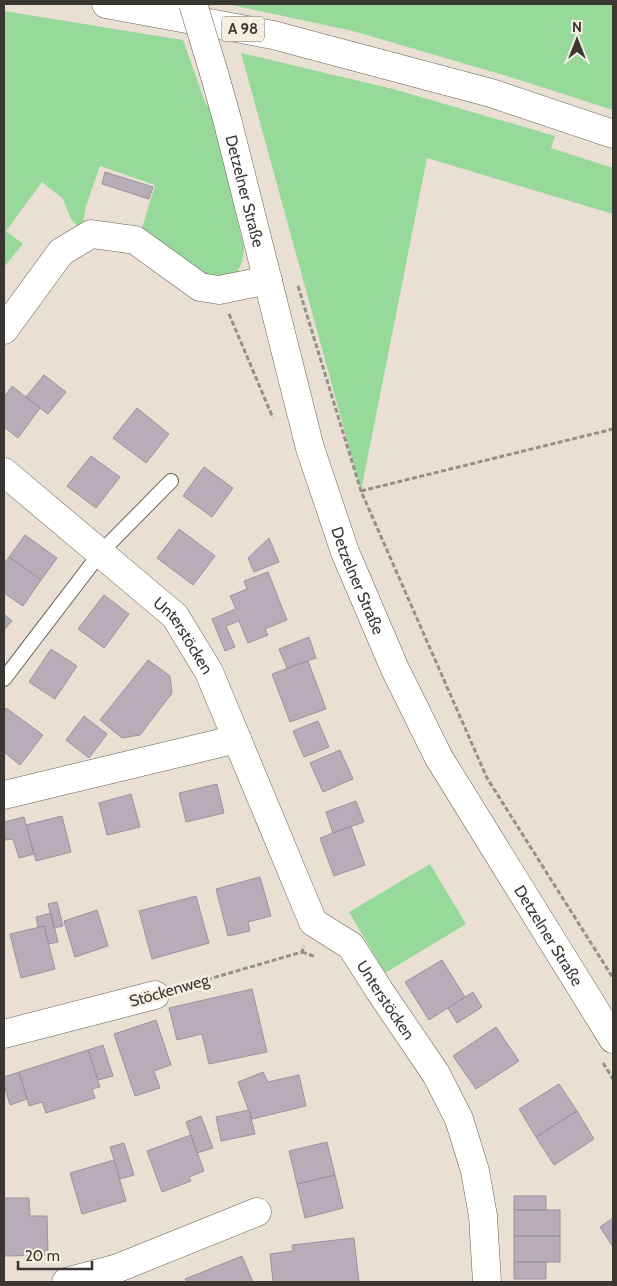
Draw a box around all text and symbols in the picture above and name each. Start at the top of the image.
north arrow [552,15,602,65]
road number: A 98 [222,16,264,42]
text: N [572,18,582,36]
street label: Detzelner Straße [221,133,268,249]
street label: Detzelner Straße [327,524,388,637]
street label: Unterstöcken [149,593,217,677]
street label: Detzelner Straße [510,882,587,989]
street label: Unterstöcken [353,957,419,1043]
street label: Stöckenweg [127,970,212,1011]
scale bar [18,1238,91,1270]
text: 20 m [25,1247,60,1265]

